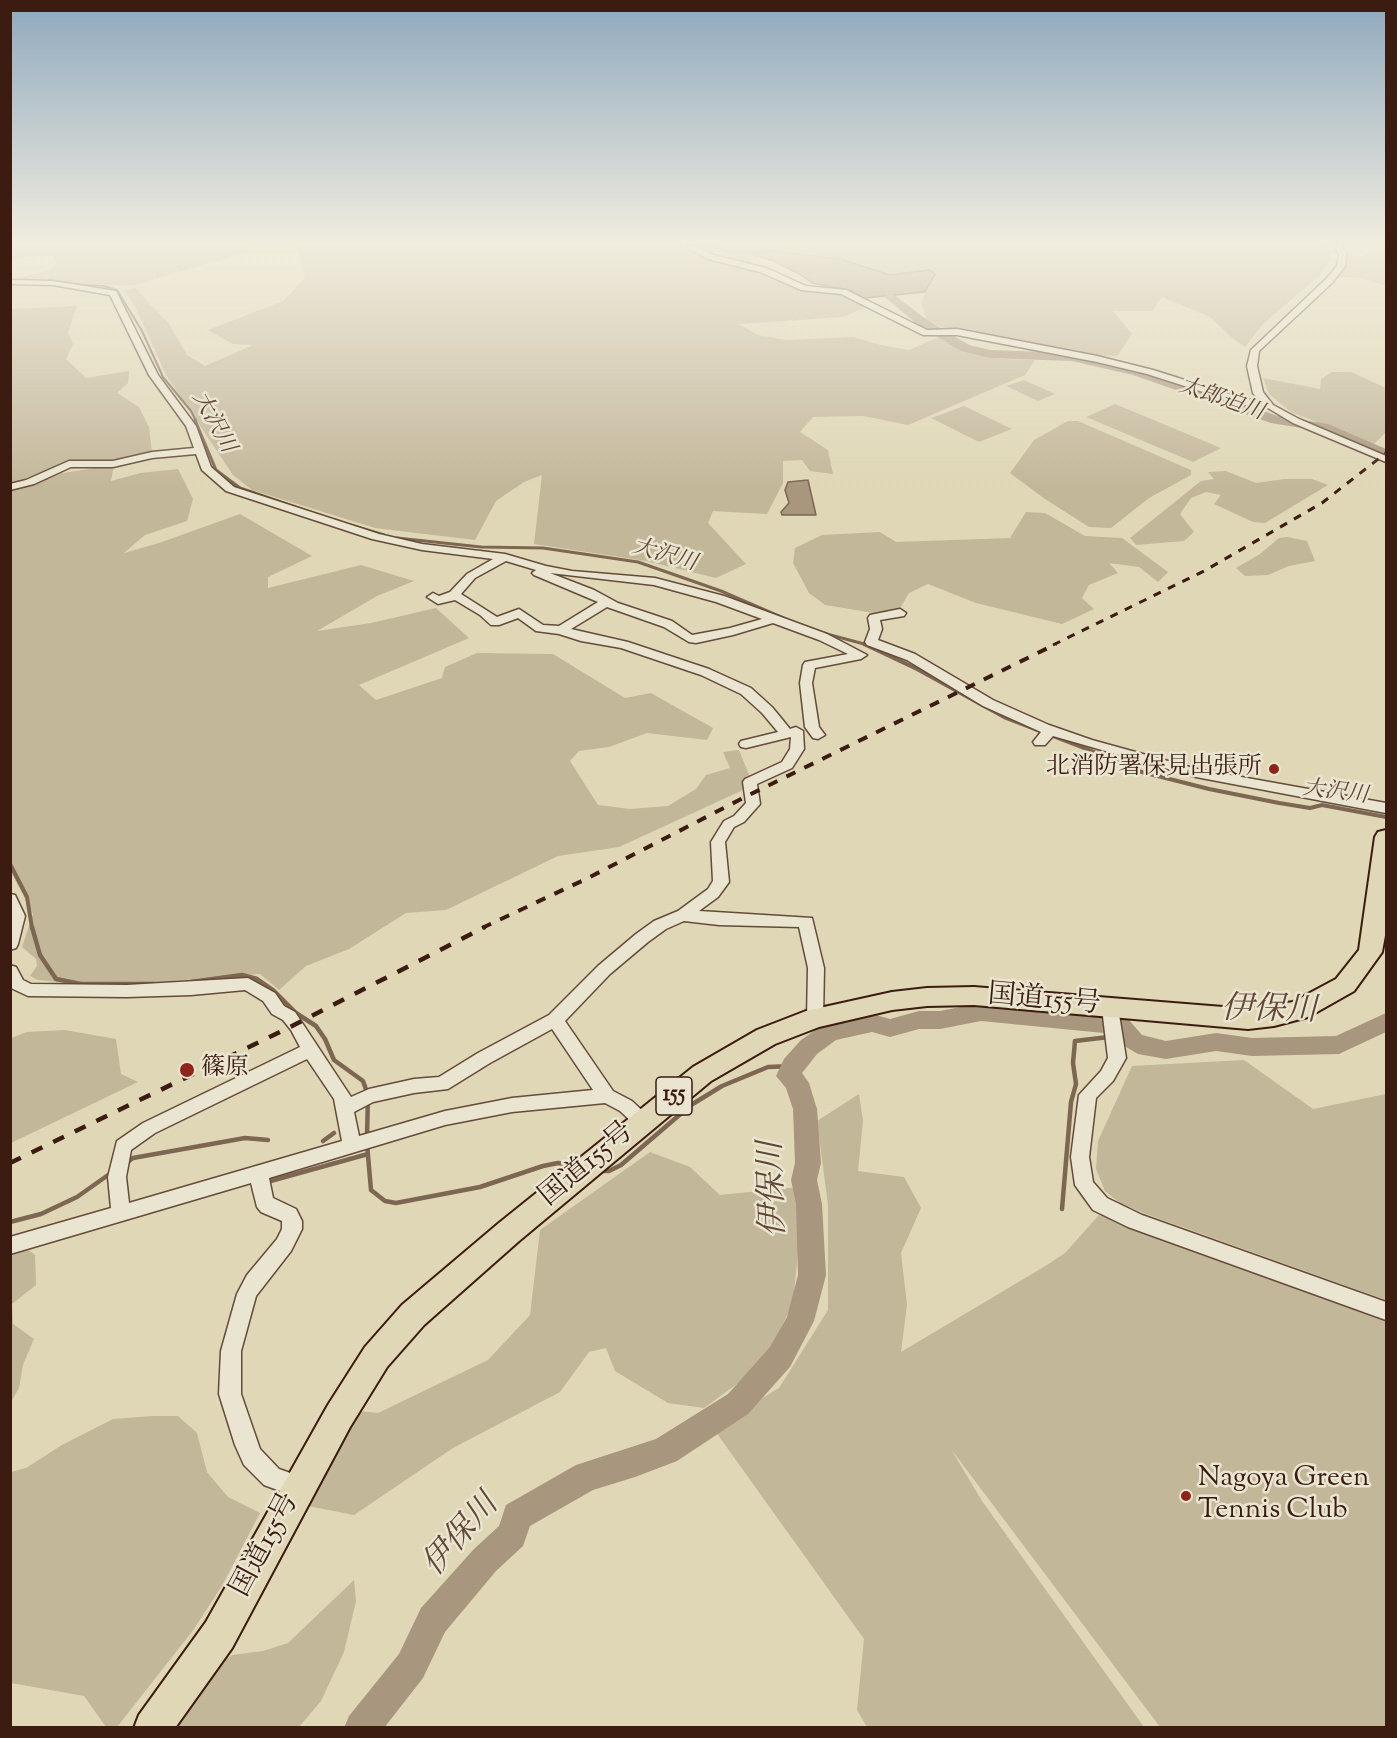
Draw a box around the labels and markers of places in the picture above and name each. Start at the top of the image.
place label: 北消防署保見出張所 [1046,755,1262,783]
marker: 北消防署保見出張所 [1267,762,1281,776]
place label: 篠原 [201,1056,249,1084]
marker: 篠原 [178,1061,196,1079]
place label: Nagoya Green Tennis Club [1198,1463,1370,1529]
marker: Nagoya Green Tennis Club [1179,1489,1193,1503]

